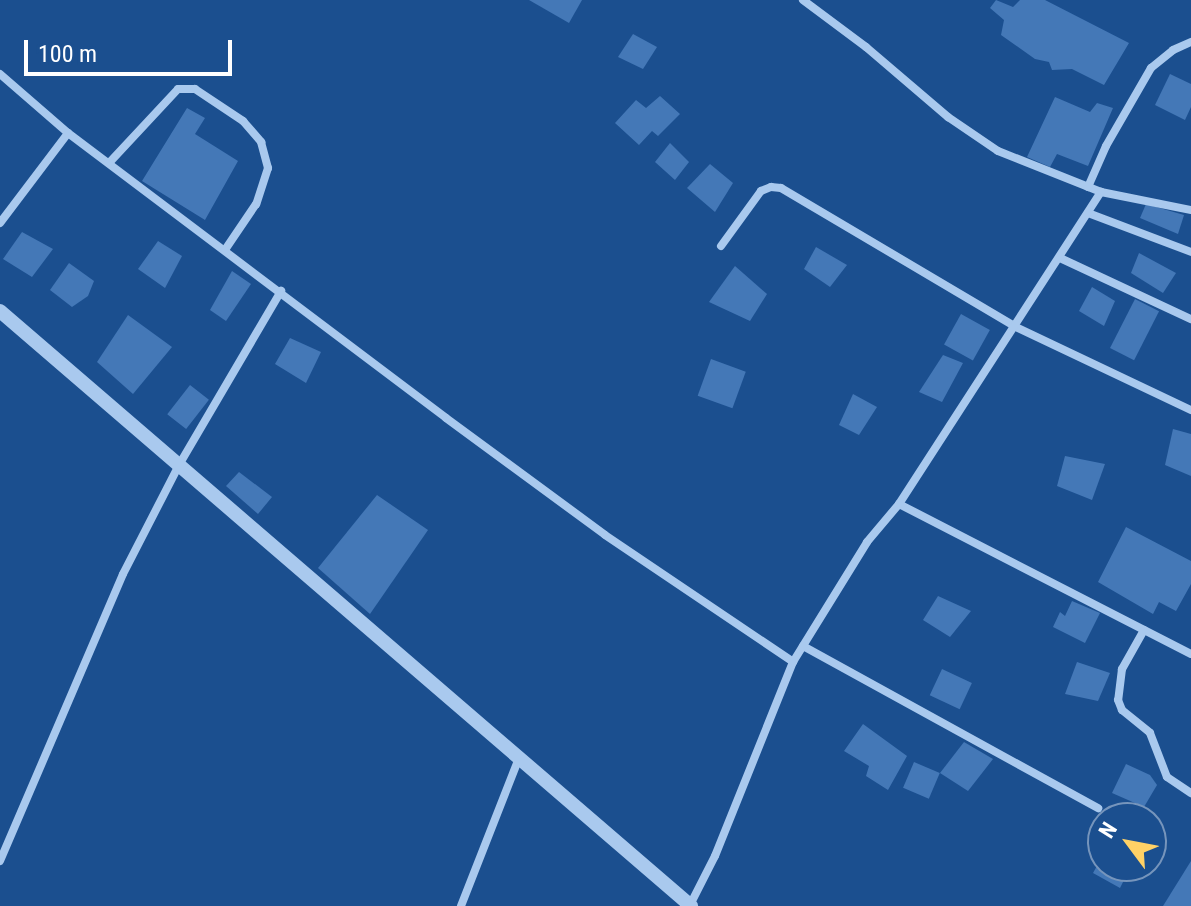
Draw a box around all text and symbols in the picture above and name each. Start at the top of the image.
scale bar [28,24,236,74]
text: 100 m [38,40,97,68]
north arrow [1087,802,1167,882]
text: N [1094,818,1122,842]

